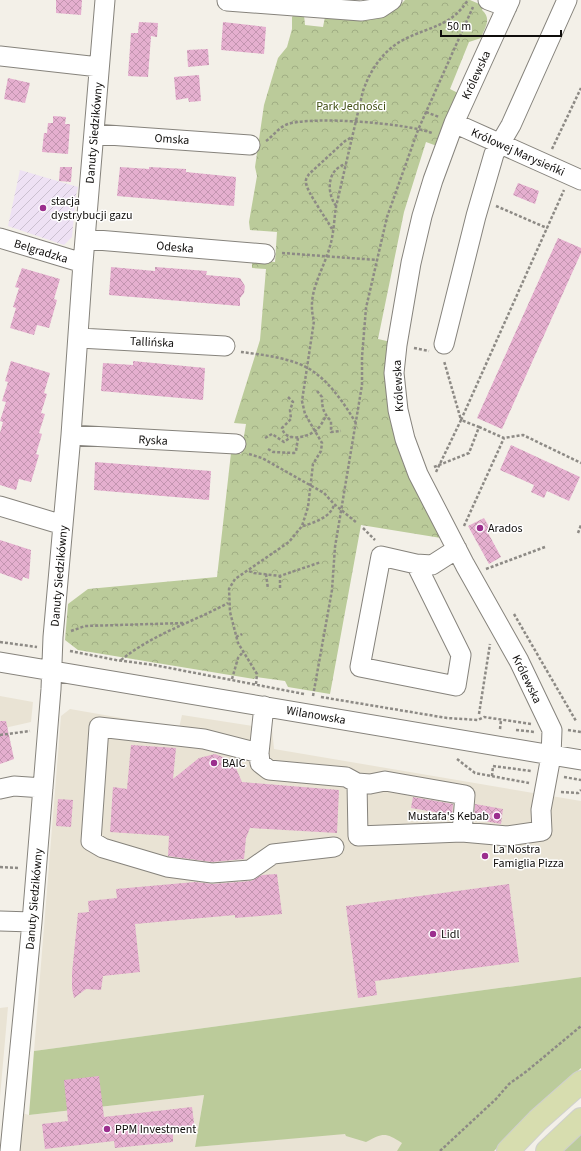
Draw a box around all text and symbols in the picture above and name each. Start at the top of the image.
scale bar [441,12,561,38]
text: 50 m [447,18,471,35]
street label: Królewska [458,48,495,102]
street label: Danuty Siedzikówny [82,81,107,184]
park label: Park Jedności [316,98,386,115]
street label: Królowej Marysieńki [468,124,567,181]
street label: Omska [154,130,190,149]
place label: stacja dystrybucji gazu [51,193,133,224]
marker: stacja dystrybucji gazu [38,203,48,213]
street label: Belgradzka [12,235,70,268]
street label: Odeska [156,237,194,258]
street label: Tallińska [129,333,174,352]
street label: Królewska [389,360,408,412]
street label: Ryska [138,431,168,450]
place label: Arados [488,520,523,537]
marker: Arados [475,523,485,533]
street label: Danuty Siedzikówny [47,524,72,627]
street label: Królewska [507,652,546,706]
street label: Wilanowska [285,702,347,729]
place label: BAIC [222,755,246,772]
marker: BAIC [209,758,219,768]
place label: Mustafa's Kebab [408,808,489,825]
marker: Mustafa's Kebab [492,811,502,821]
place label: La Nostra Famiglia Pizza [493,841,564,872]
street label: Danuty Siedzikówny [22,847,47,950]
marker: La Nostra Famiglia Pizza [480,851,490,861]
place label: Lidl [441,926,460,943]
marker: Lidl [428,929,438,939]
place label: PPM Investment [115,1121,196,1138]
marker: PPM Investment [102,1124,112,1134]

